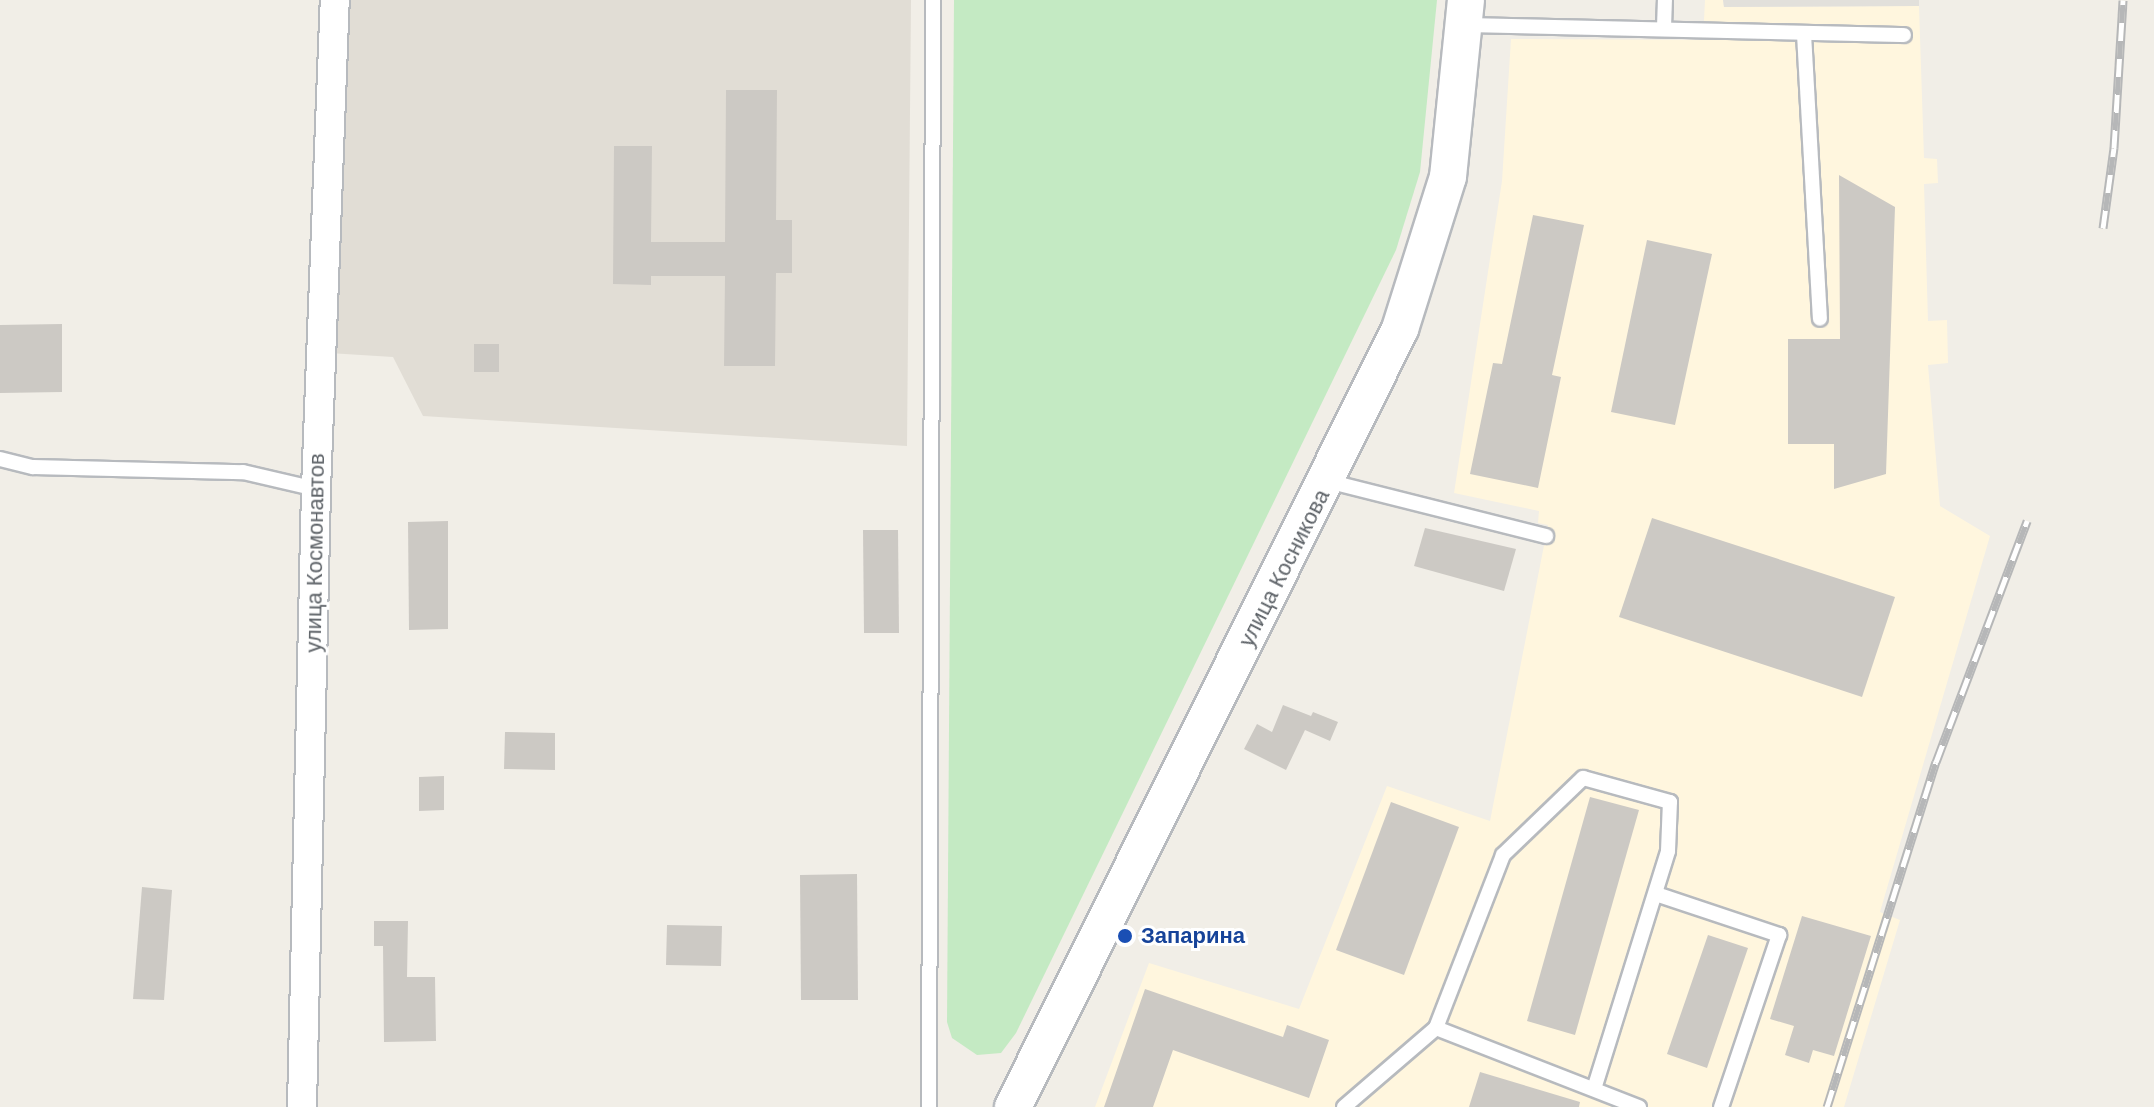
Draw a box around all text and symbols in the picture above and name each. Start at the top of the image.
street label: улица Космонавтов [300,453,330,653]
street label: улица Косникова [1233,485,1335,651]
place label: Запарина [1141,923,1245,949]
marker: Запарина [1116,927,1134,945]

